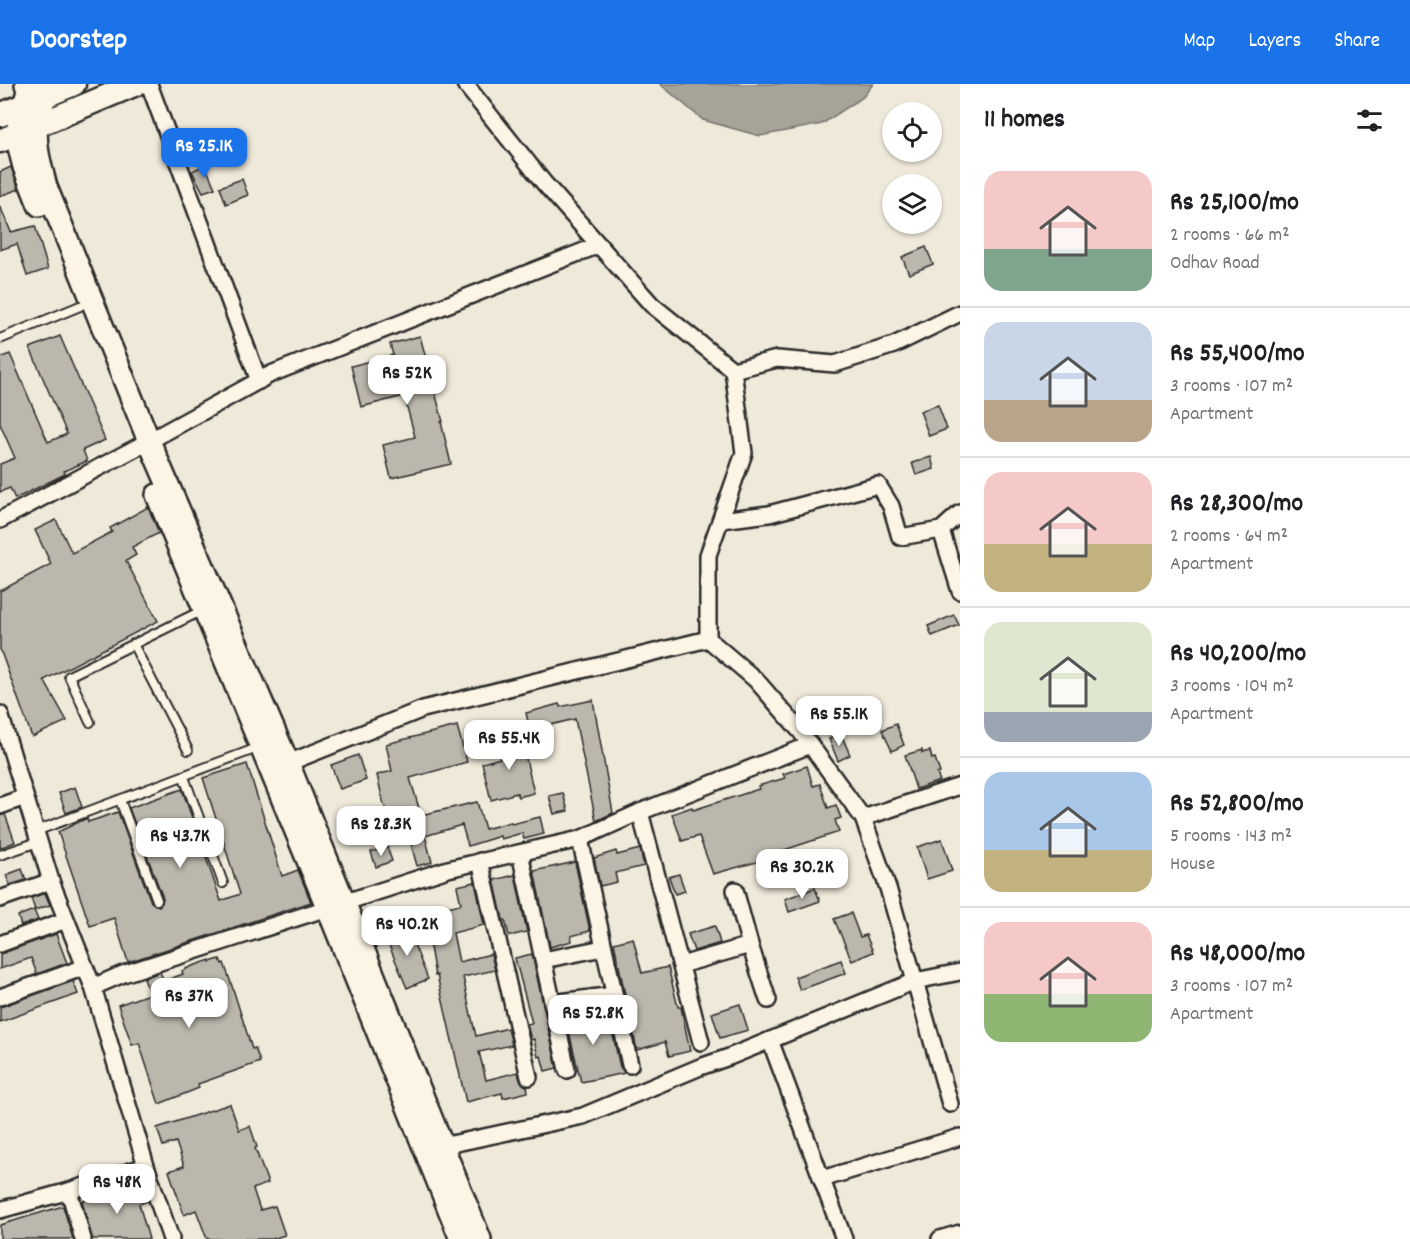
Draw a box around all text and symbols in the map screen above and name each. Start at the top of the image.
text: Doorstep [30,22,127,62]
text: Map [1184,27,1215,57]
text: Layers [1248,27,1301,57]
text: Share [1334,27,1380,57]
map controls [882,102,942,234]
button: locate [882,102,942,162]
text: 11 homes [984,102,1065,139]
icon: filters [1353,104,1386,137]
pin: Rs 25.1K [142,128,266,179]
text: Rs 25.1K [175,133,233,161]
button: layers [882,174,942,234]
text: Rs 25,100/mo [1170,185,1299,222]
icon: home [1032,195,1104,267]
text: 2 rooms · 66 m² [1170,222,1290,250]
text: Odhav Road [1170,250,1260,278]
text: Rs 55,400/mo [1170,336,1305,373]
icon: home [1032,346,1104,418]
pin: Rs 52K [358,355,456,406]
text: Rs 52K [382,360,432,388]
text: 3 rooms · 107 m² [1170,373,1293,401]
text: Apartment [1170,401,1253,429]
text: Rs 28,300/mo [1170,486,1303,523]
icon: home [1032,496,1104,568]
text: 2 rooms · 64 m² [1170,523,1288,551]
text: Apartment [1170,551,1253,579]
text: Rs 40,200/mo [1170,636,1306,673]
icon: home [1032,646,1104,718]
text: 3 rooms · 104 m² [1170,673,1294,701]
pin: Rs 55.1K [777,696,901,747]
text: Rs 55.1K [810,701,868,729]
text: Apartment [1170,701,1253,729]
pin: Rs 55.4K [447,720,571,771]
text: Rs 55.4K [478,725,540,753]
text: Rs 52,800/mo [1170,786,1304,823]
icon: home [1032,796,1104,868]
pin: Rs 28.3K [319,806,443,857]
text: Rs 28.3K [351,811,411,839]
pin: Rs 43.7K [118,818,242,869]
text: Rs 43.7K [150,823,210,851]
text: 5 rooms · 143 m² [1170,823,1292,851]
pin: Rs 30.2K [740,849,864,900]
text: House [1170,851,1215,879]
text: Rs 30.2K [770,854,834,882]
pin: Rs 40.2K [345,906,469,957]
text: Rs 40.2K [375,911,439,939]
text: Rs 48,000/mo [1170,936,1305,973]
icon: home [1032,946,1104,1018]
text: 3 rooms · 107 m² [1170,973,1293,1001]
pin: Rs 37K [140,978,238,1029]
text: Rs 37K [165,983,213,1011]
pin: Rs 52.8K [531,995,655,1046]
text: Rs 52.8K [562,1000,624,1028]
text: Apartment [1170,1001,1253,1029]
pin: Rs 48K [68,1164,166,1215]
text: Rs 48K [93,1169,141,1197]

